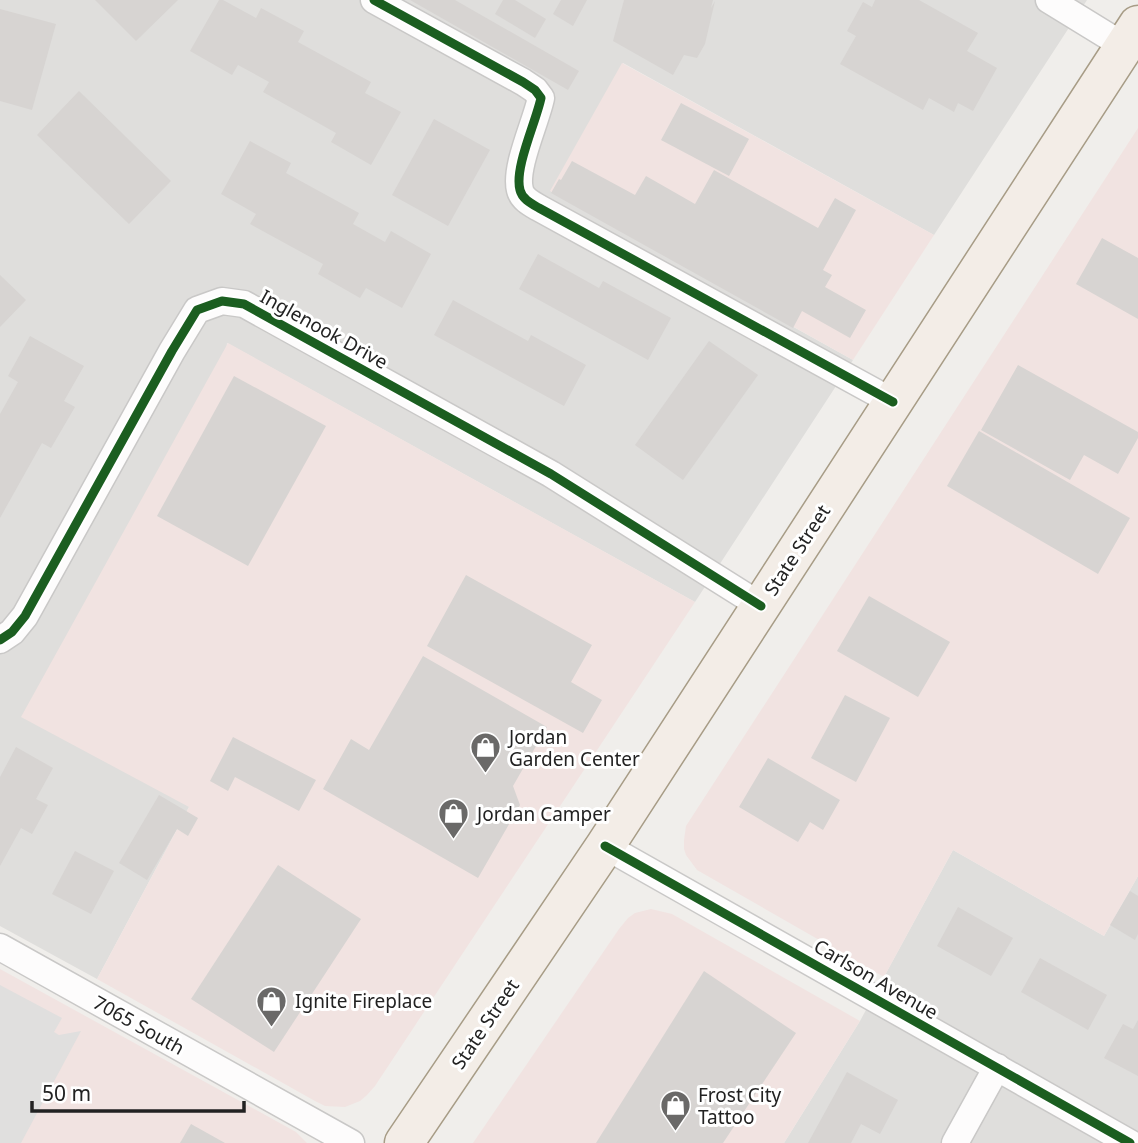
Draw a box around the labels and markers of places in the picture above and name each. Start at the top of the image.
place label: Jordan Garden Center [507,724,640,772]
shop icon: Jordan Garden Center [469,731,503,775]
shop icon: Jordan Camper [437,797,471,841]
place label: Jordan Camper [475,801,611,827]
shop icon: Ignite Fireplace [255,984,289,1028]
place label: Ignite Fireplace [295,988,432,1014]
place label: Frost City Tattoo [698,1082,781,1130]
shop icon: Frost City Tattoo [658,1089,692,1133]

